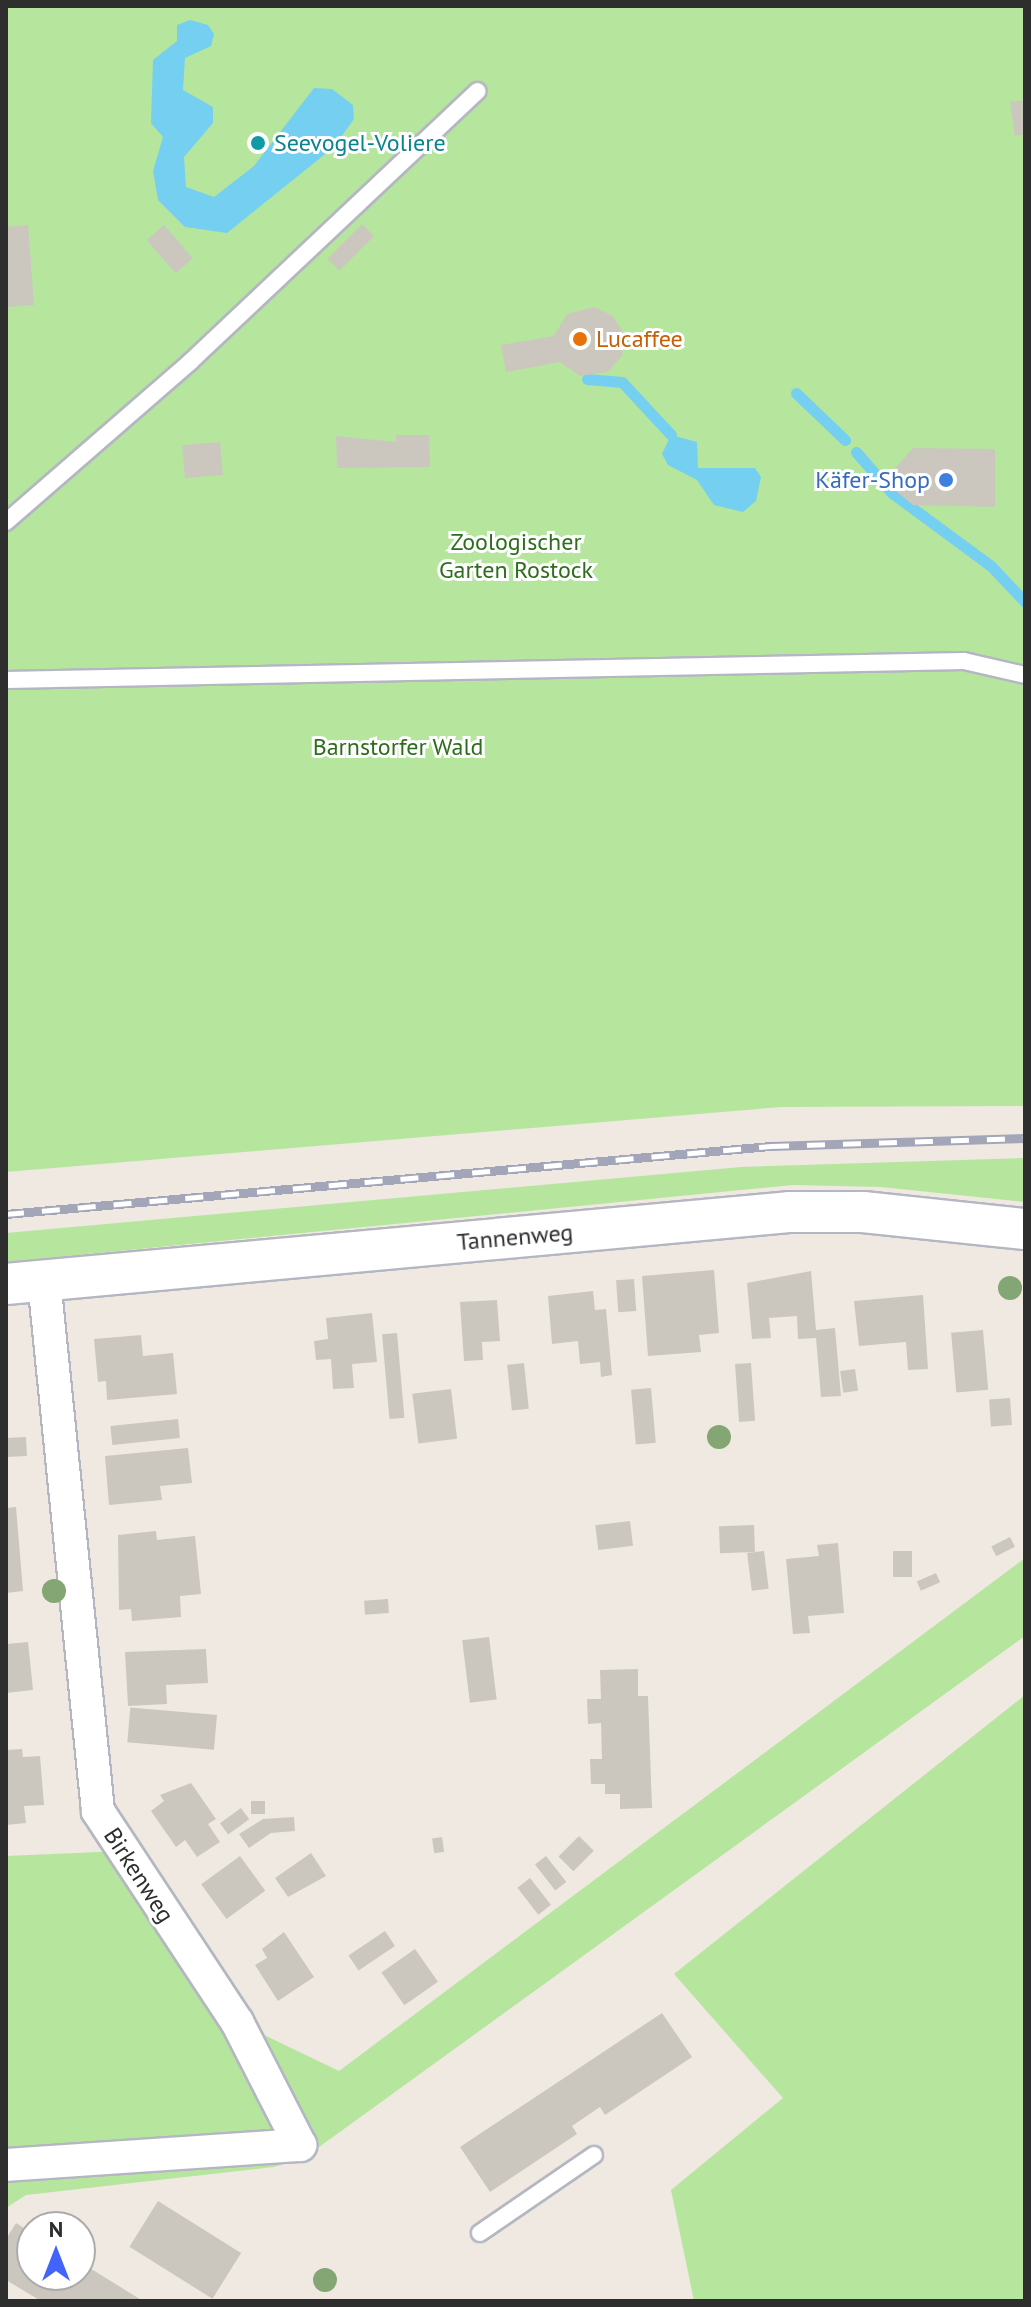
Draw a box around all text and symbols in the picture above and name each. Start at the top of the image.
place label: Seevogel-Voliere [274,129,446,157]
marker: Seevogel-Voliere [249,134,267,152]
place label: Lucaffee [596,325,683,353]
marker: Lucaffee [571,330,589,348]
place label: Käfer-Shop [815,466,930,494]
marker: Käfer-Shop [937,471,955,489]
park label: Zoologischer Garten Rostock [439,528,593,584]
park label: Barnstorfer Wald [312,733,484,761]
street label: Tannenweg [456,1218,574,1256]
street label: Birkenweg [98,1822,180,1928]
north arrow [16,2211,96,2291]
text: N [49,2215,63,2243]

